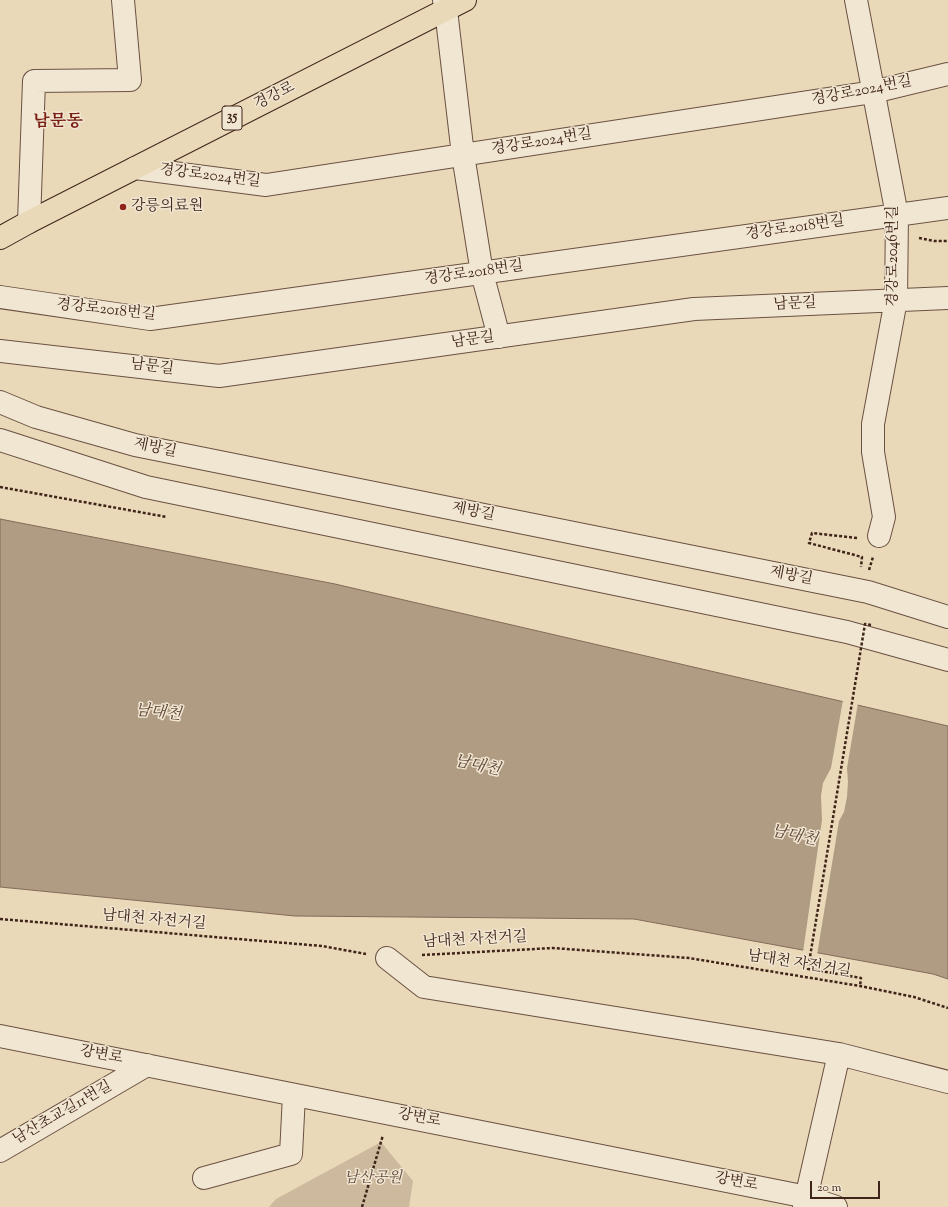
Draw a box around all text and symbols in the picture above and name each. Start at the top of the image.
street label: 경강로2024번길 [810,73,914,111]
street label: 경강로 [252,79,298,115]
road number: 35 [222,106,242,130]
district label: 남문동 [33,113,83,133]
street label: 경강로2024번길 [490,126,594,160]
street label: 경강로2024번길 [158,162,262,192]
place label: 강릉의료원 [131,198,203,216]
marker: 강릉의료원 [118,202,128,212]
street label: 경강로2046번길 [885,205,903,307]
street label: 경강로2018번길 [744,213,846,245]
street label: 경강로2018번길 [423,258,525,290]
street label: 남문길 [773,295,817,315]
street label: 경강로2018번길 [55,297,157,325]
street label: 남문길 [450,329,496,353]
street label: 남문길 [129,356,175,380]
street label: 제방길 [132,436,178,462]
street label: 제방길 [450,500,496,526]
street label: 제방길 [768,564,814,590]
water label: 남대천 [134,702,182,726]
water label: 남대천 [452,752,502,782]
water label: 남대천 [769,822,819,852]
street label: 남대천 자전거길 [101,907,207,935]
street label: 남대천 자전거길 [422,929,528,953]
street label: 남대천 자전거길 [746,948,852,982]
street label: 강변로 [78,1043,124,1069]
street label: 남산초교길11번길 [10,1078,116,1150]
street label: 강변로 [396,1106,442,1132]
park label: 남산공원 [344,1170,402,1188]
street label: 강변로 [713,1170,759,1196]
scale bar [812,1173,882,1199]
text: 20 m [817,1179,841,1197]

